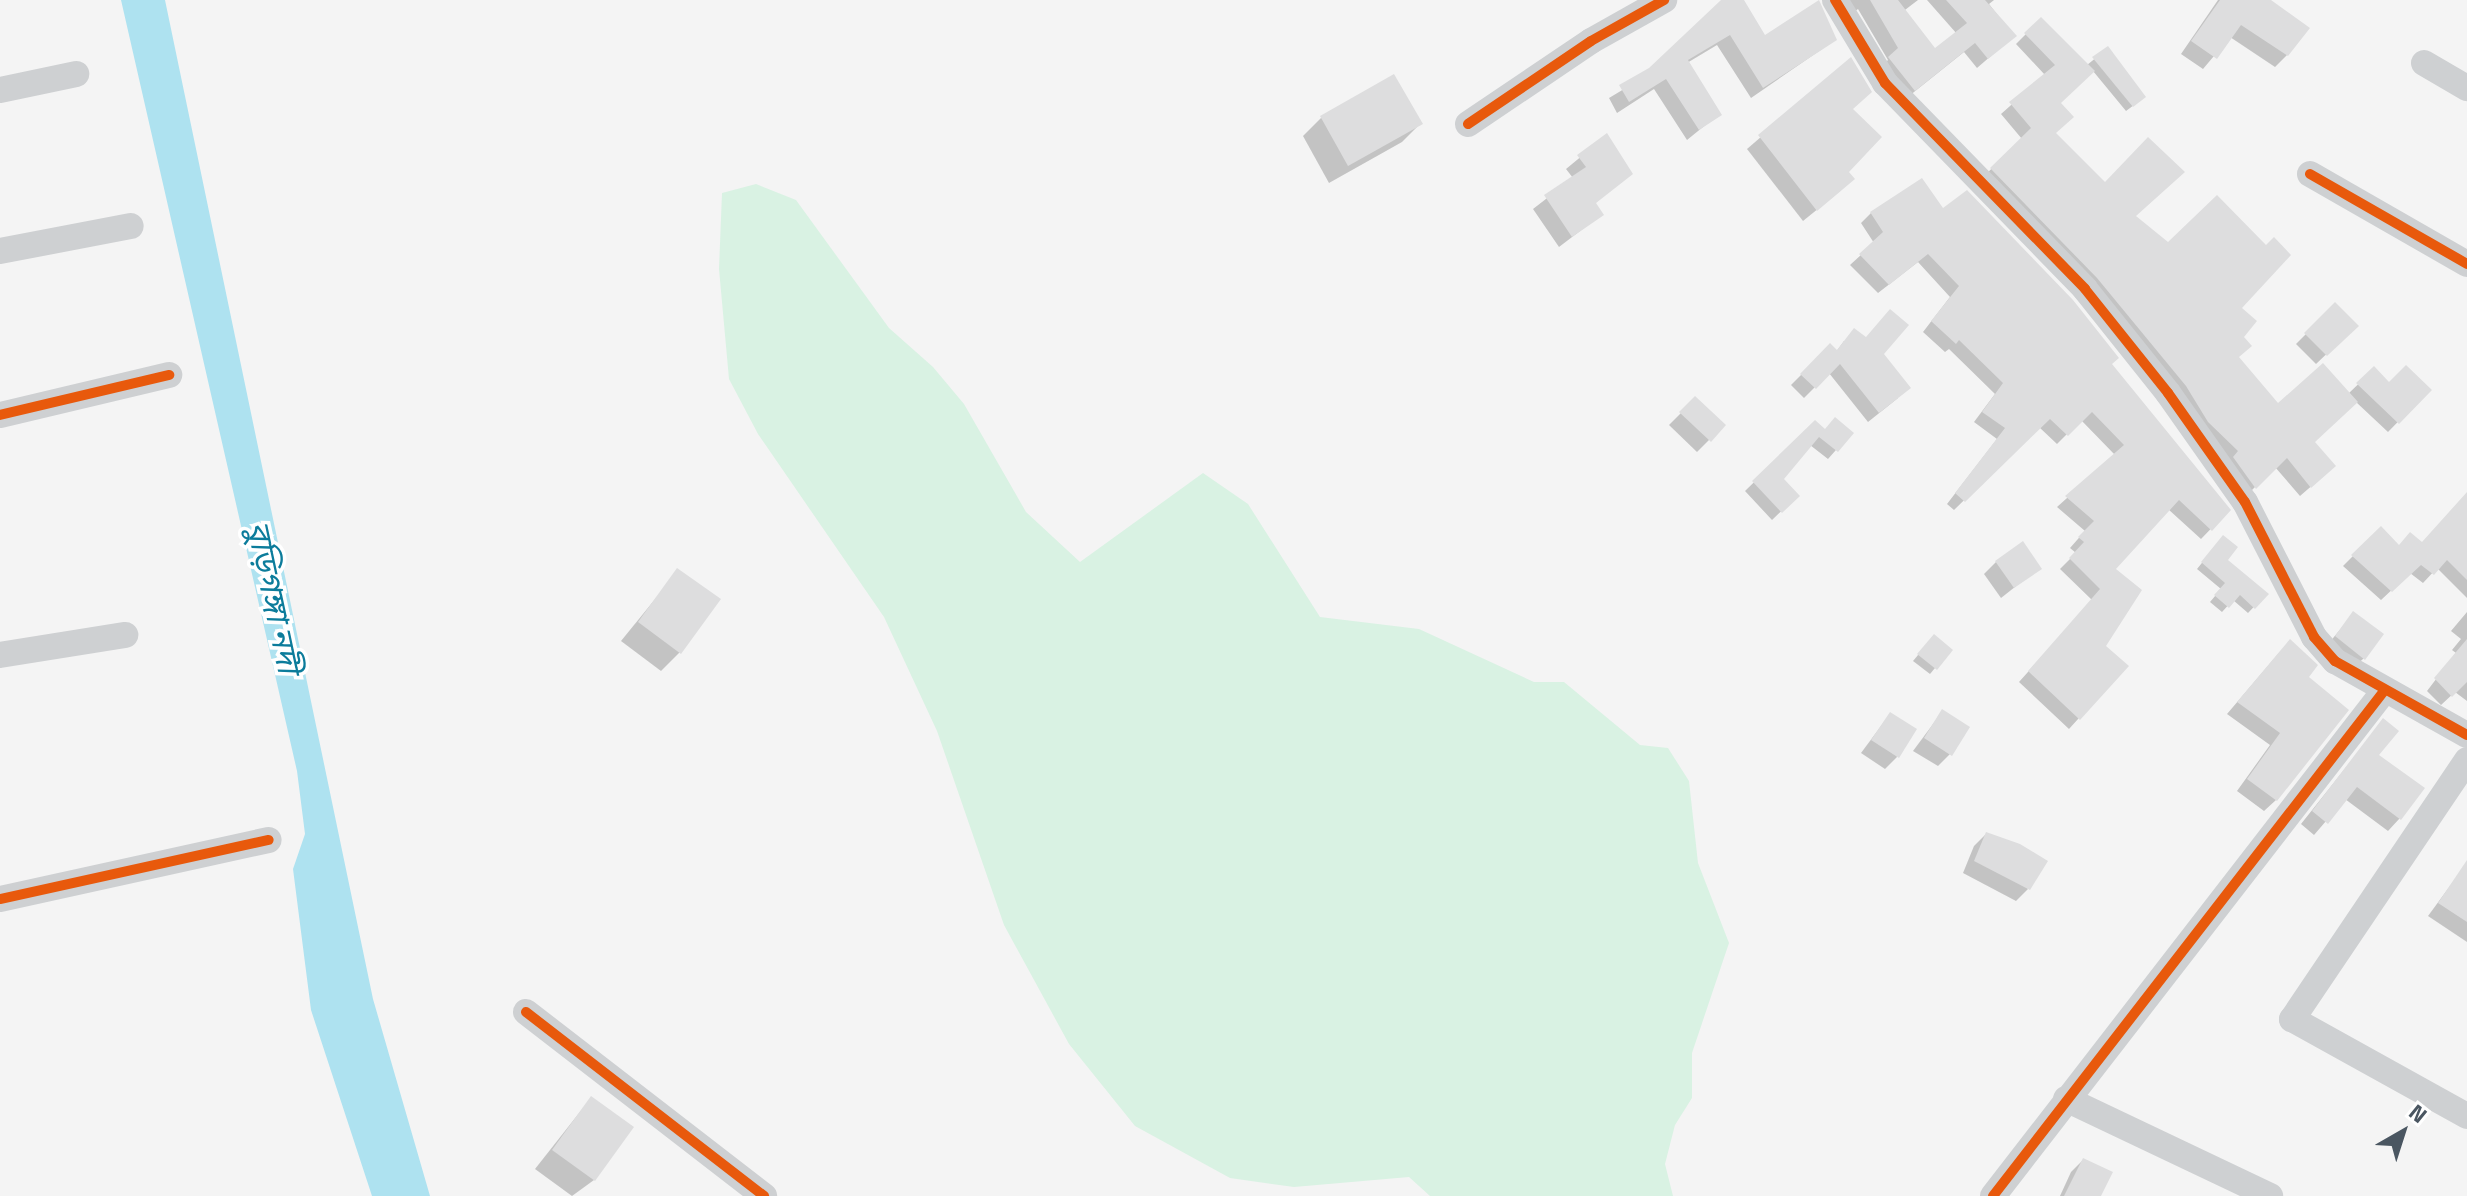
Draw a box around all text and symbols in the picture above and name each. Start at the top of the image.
water label: বুড়িগঙ্গা নদী [239,518,309,676]
north arrow [2363,1092,2443,1172]
text: N [2401,1095,2435,1131]

